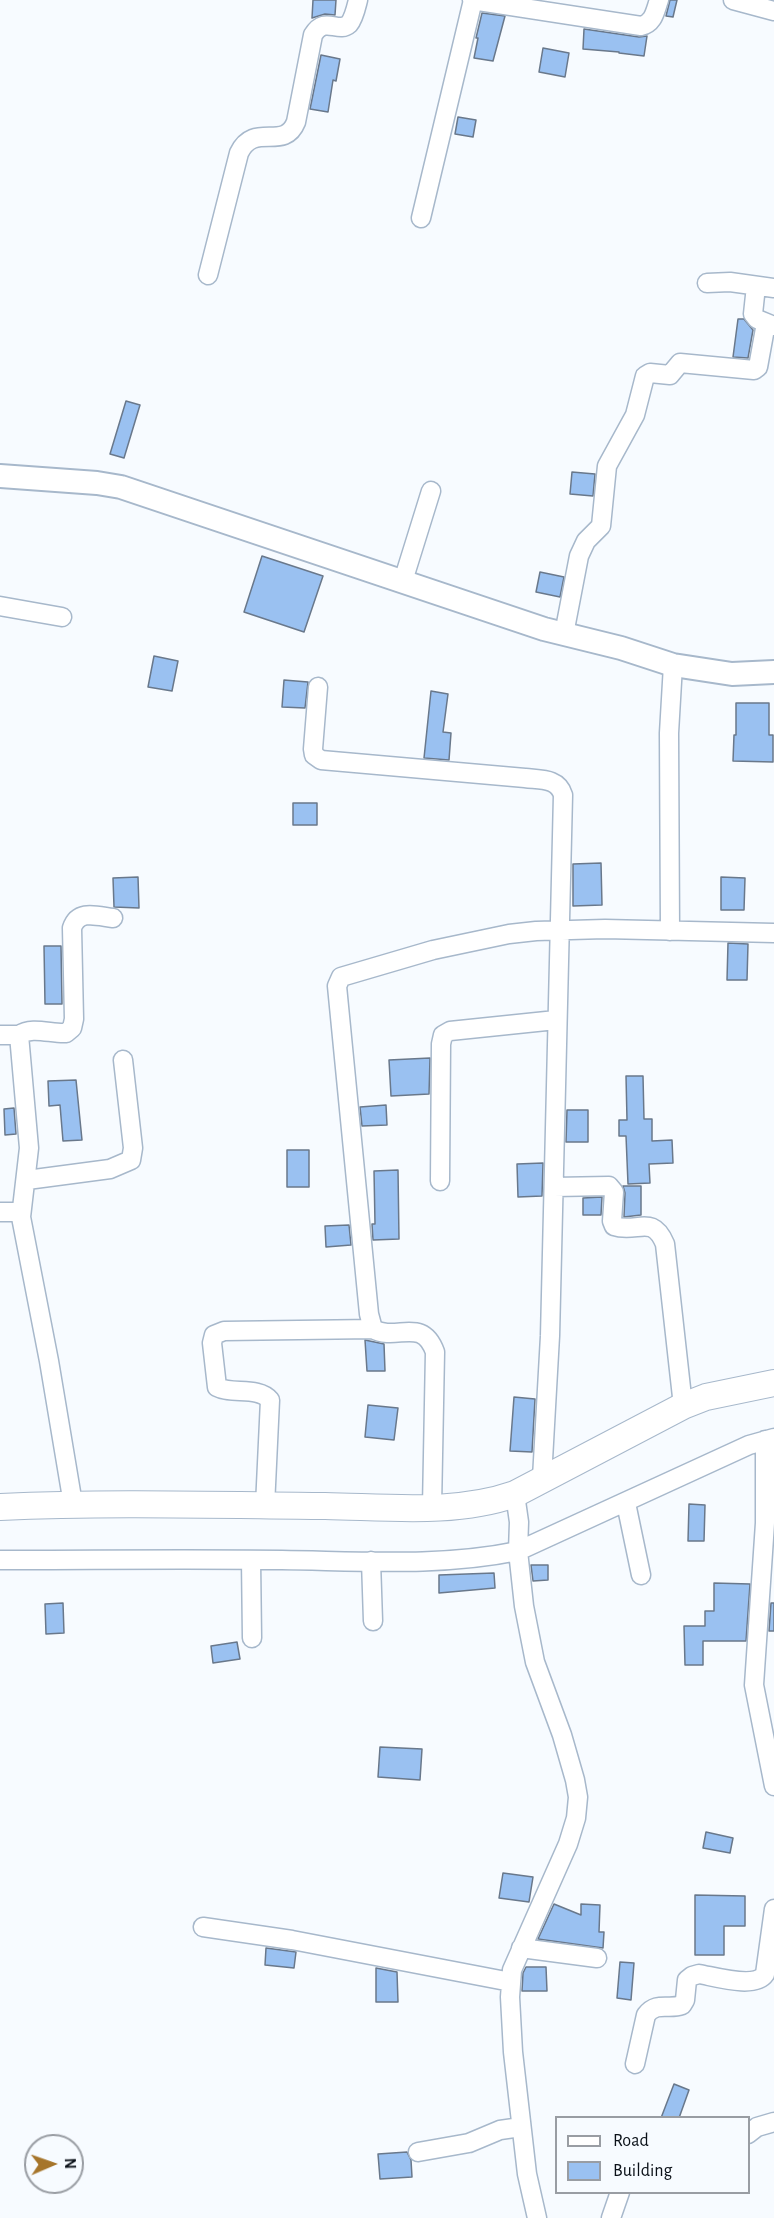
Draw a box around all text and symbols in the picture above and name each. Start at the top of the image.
legend [555,2116,750,2194]
text: Road [613,2132,649,2150]
north arrow [24,2134,84,2194]
text: N [62,2158,78,2169]
text: Building [613,2162,672,2180]

